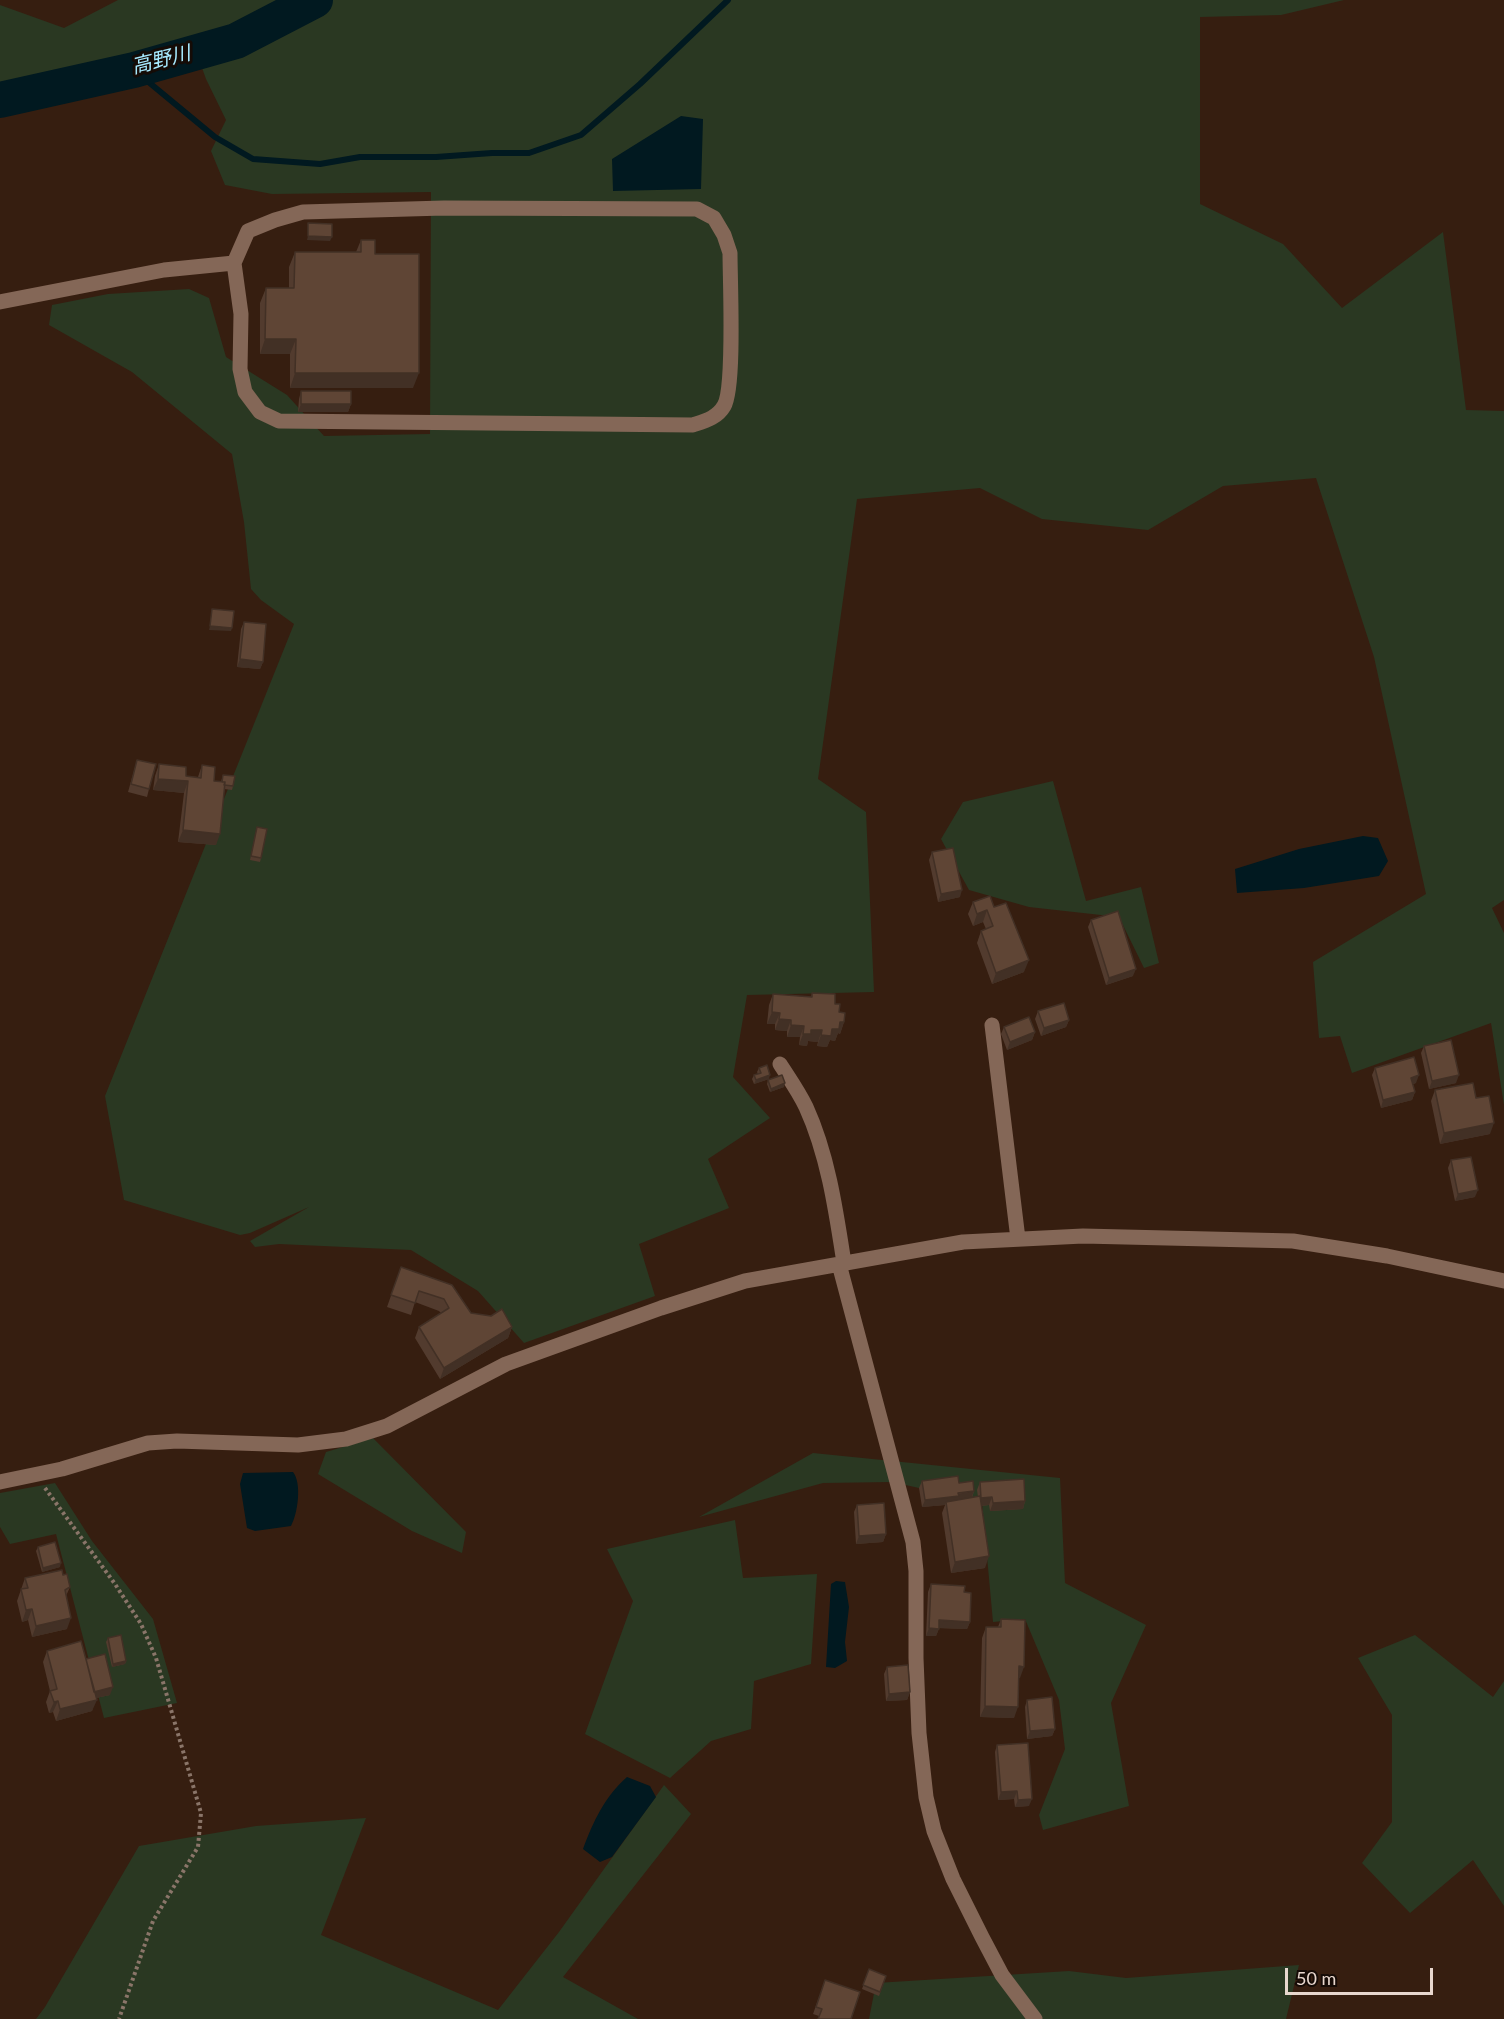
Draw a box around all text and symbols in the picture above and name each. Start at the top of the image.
water label: 高野川 [129,41,193,79]
scale bar [1288,1956,1436,1994]
text: 50 m [1296,1967,1336,1989]

